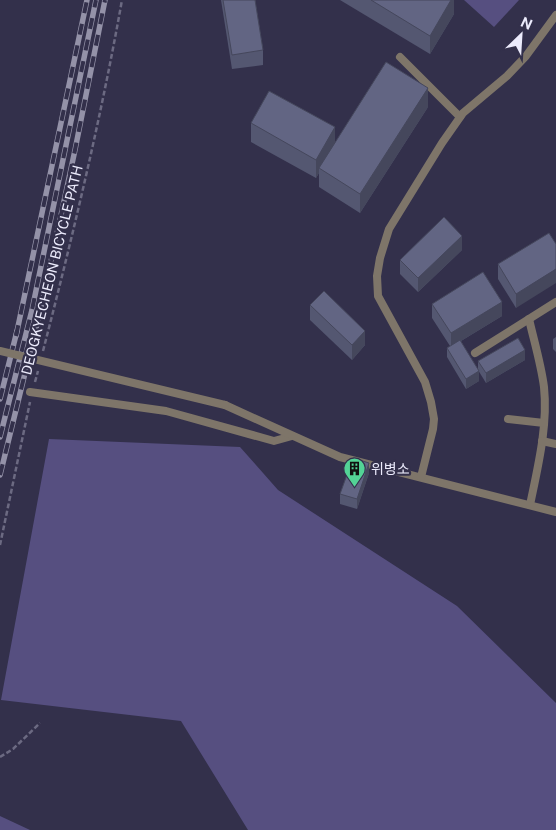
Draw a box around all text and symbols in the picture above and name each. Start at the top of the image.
north arrow [496,10,546,60]
text: N [518,14,535,33]
street label: DEOGKYECHEON BICYCLE PATH [18,164,86,376]
building icon: 위병소 [343,457,367,488]
place label: 위병소 [371,461,410,477]

